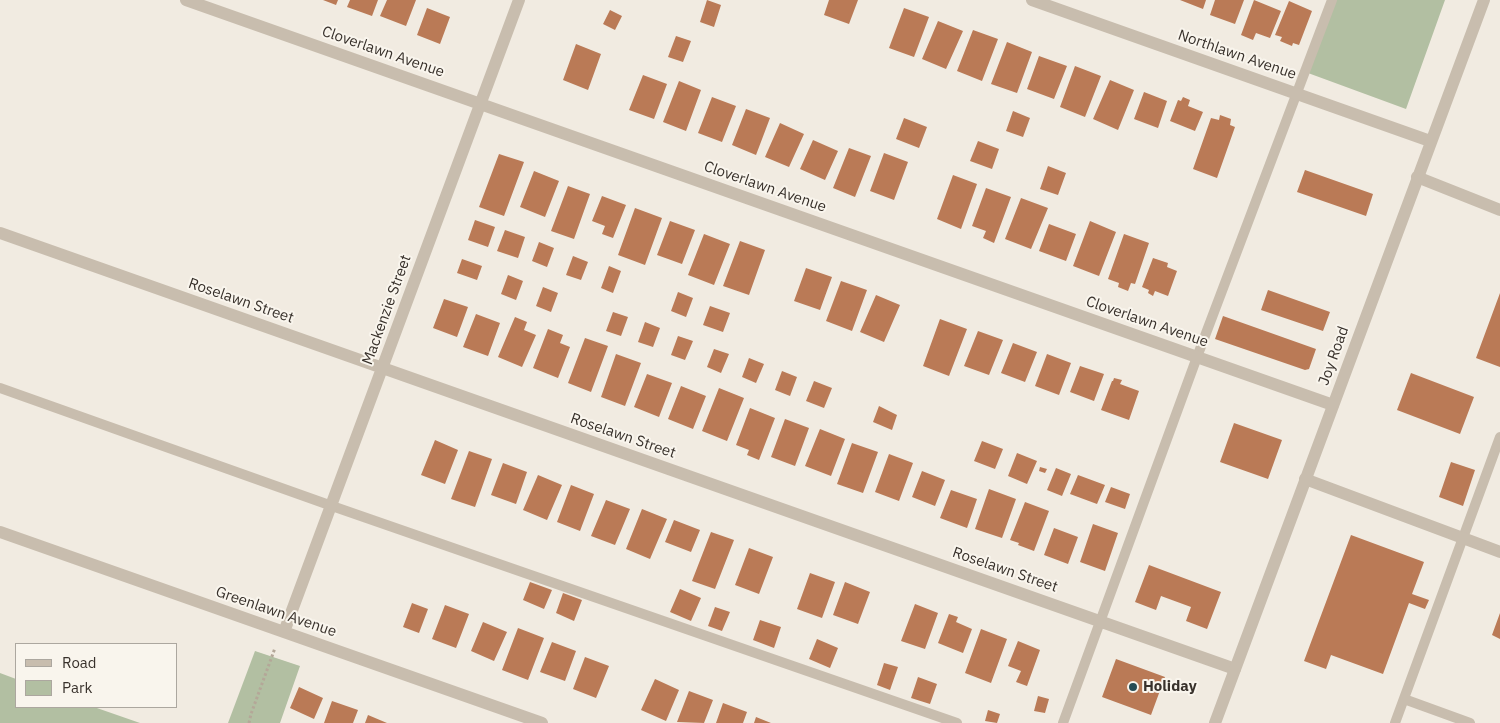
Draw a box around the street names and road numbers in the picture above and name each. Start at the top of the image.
street label: Cloverlawn Avenue [319,23,447,81]
street label: Northlawn Avenue [1175,26,1299,84]
street label: Cloverlawn Avenue [701,158,829,216]
street label: Mackenzie Street [359,253,415,367]
street label: Roselawn Street [186,275,296,327]
street label: Cloverlawn Avenue [1083,293,1211,351]
street label: Joy Road [1315,324,1353,388]
street label: Roselawn Street [568,410,678,462]
street label: Roselawn Street [950,544,1060,596]
street label: Greenlawn Avenue [213,583,339,641]

